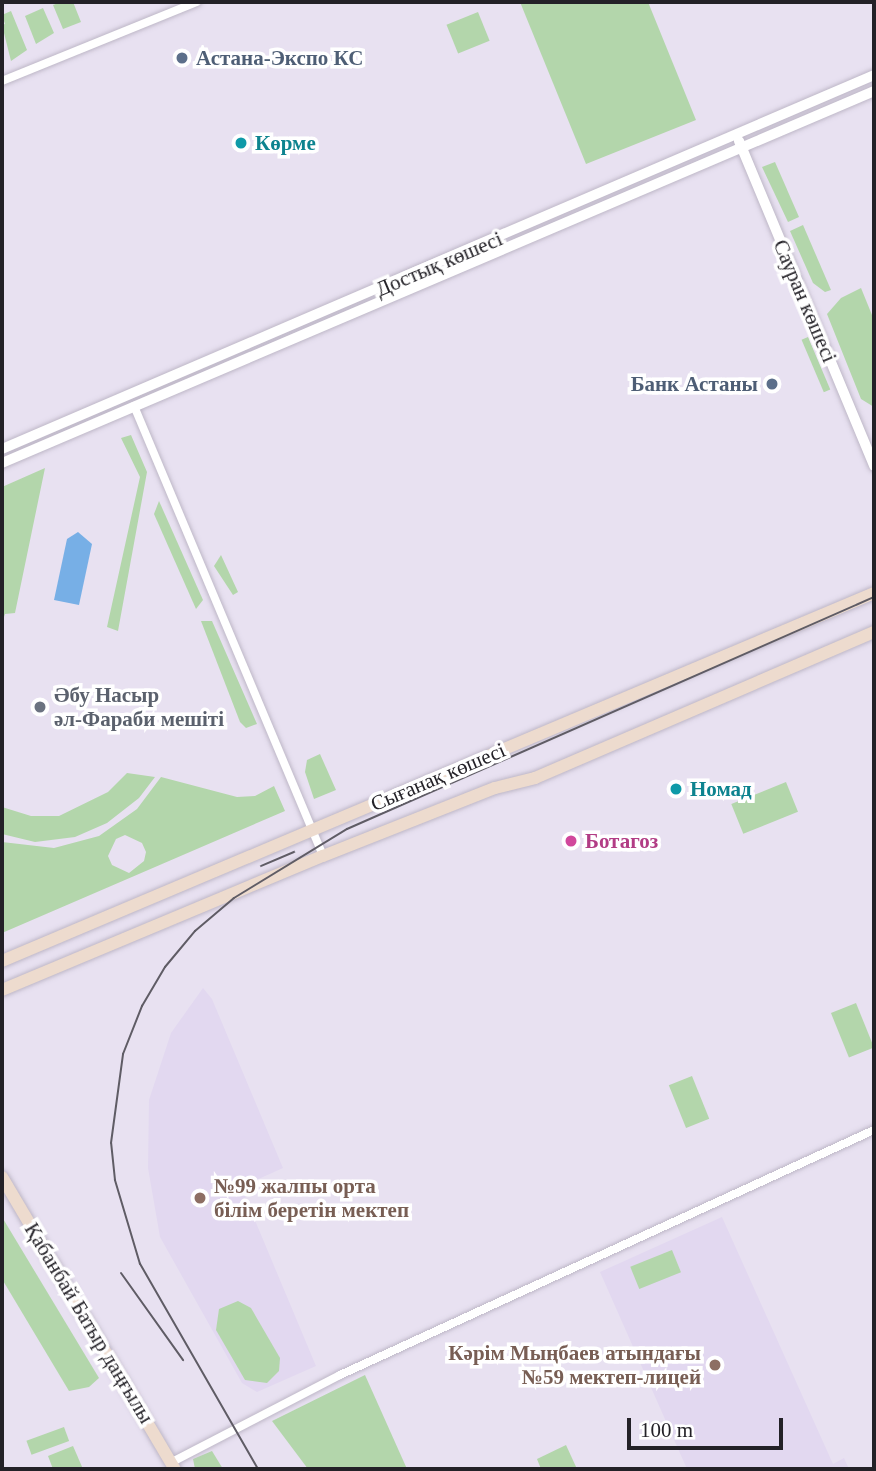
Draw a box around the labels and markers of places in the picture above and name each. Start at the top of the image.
place label: Астана-Экспо КС [196,45,363,71]
marker: Астана-Экспо КС [174,50,190,66]
place label: Көрме [255,130,316,156]
marker: Көрме [233,135,249,151]
place label: Банк Астаны [631,371,758,397]
marker: Банк Астаны [764,376,780,392]
place label: Әбу Насыр әл-Фараби мешіті [54,682,224,732]
marker: Әбу Насыр әл-Фараби мешіті [32,699,48,715]
place label: Номад [690,776,752,802]
marker: Номад [668,781,684,797]
place label: Ботагоз [585,828,658,854]
marker: Ботагоз [563,833,579,849]
place label: №99 жалпы орта білім беретін мектеп [214,1173,409,1223]
marker: №99 жалпы орта білім беретін мектеп [192,1190,208,1206]
place label: Кәрім Мыңбаев атындағы №59 мектеп-лицей [448,1340,701,1390]
marker: Кәрім Мыңбаев атындағы №59 мектеп-лицей [707,1357,723,1373]

